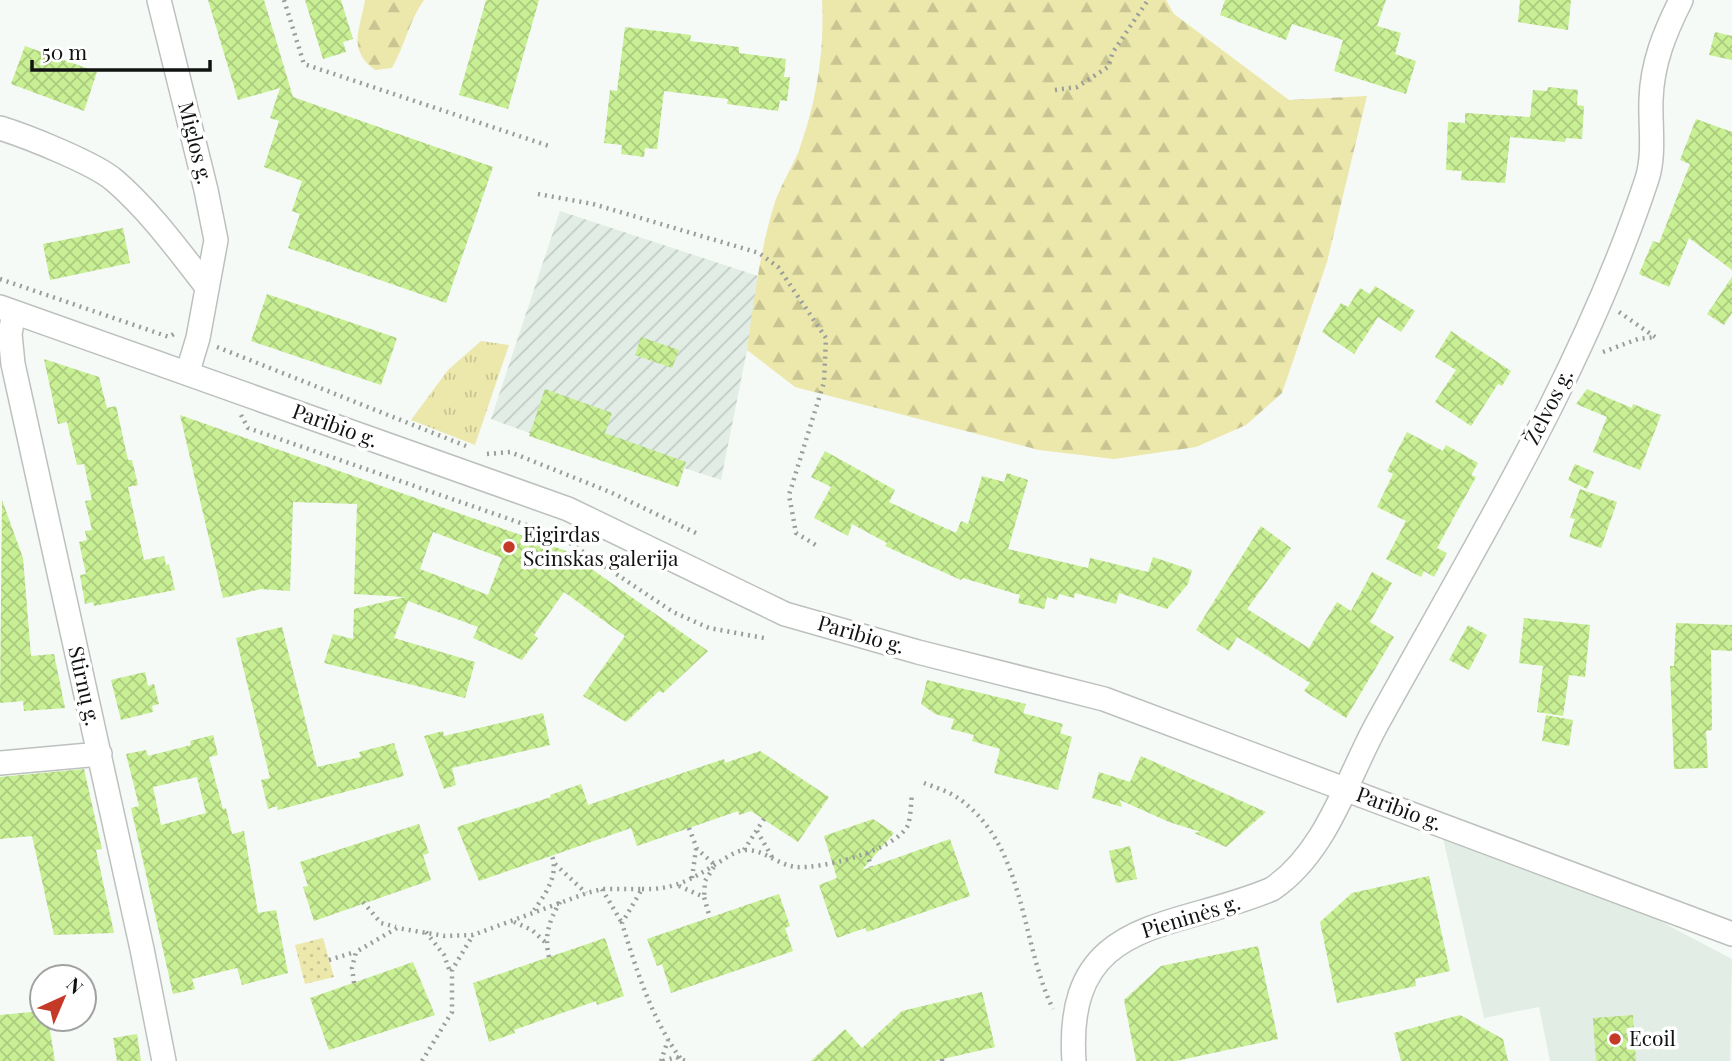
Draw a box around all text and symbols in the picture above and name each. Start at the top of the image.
scale bar [32,28,210,72]
text: 50 m [42,37,88,65]
street label: Miglos g. [173,98,221,187]
street label: Želvos g. [1516,363,1578,449]
street label: Paribio g. [289,396,382,453]
place label: Eigirdas Scinskas galerija [523,519,679,571]
marker: Eigirdas Scinskas galerija [501,539,517,555]
street label: Paribio g. [815,607,908,659]
street label: Stirnų g. [63,643,109,728]
street label: Paribio g. [1353,779,1446,836]
street label: Pieninės g. [1138,887,1243,943]
north arrow [28,963,98,1033]
text: N [62,971,90,999]
place label: Ecoil [1629,1023,1676,1051]
marker: Ecoil [1607,1031,1623,1047]

